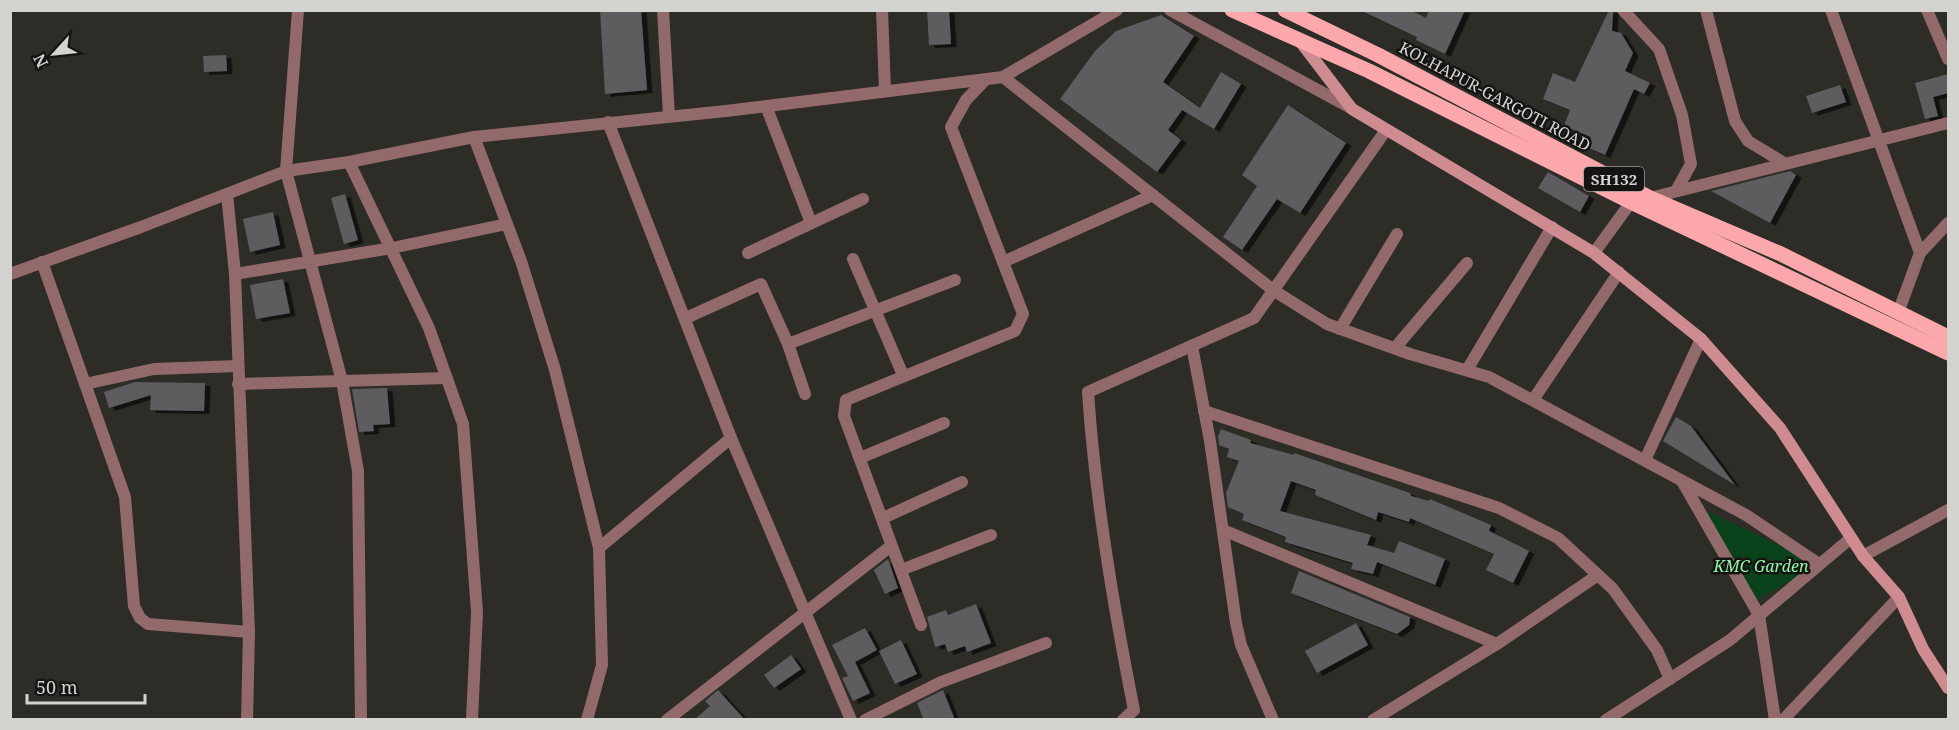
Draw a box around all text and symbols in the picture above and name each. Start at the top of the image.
north arrow [24,24,84,84]
street label: KOLHAPUR-GARGOTI ROAD [1396,36,1594,156]
text: N [28,50,53,71]
road number: SH132 [1584,167,1644,191]
park label: KMC Garden [1713,555,1809,577]
scale bar [27,667,146,705]
text: 50 m [36,675,78,699]

